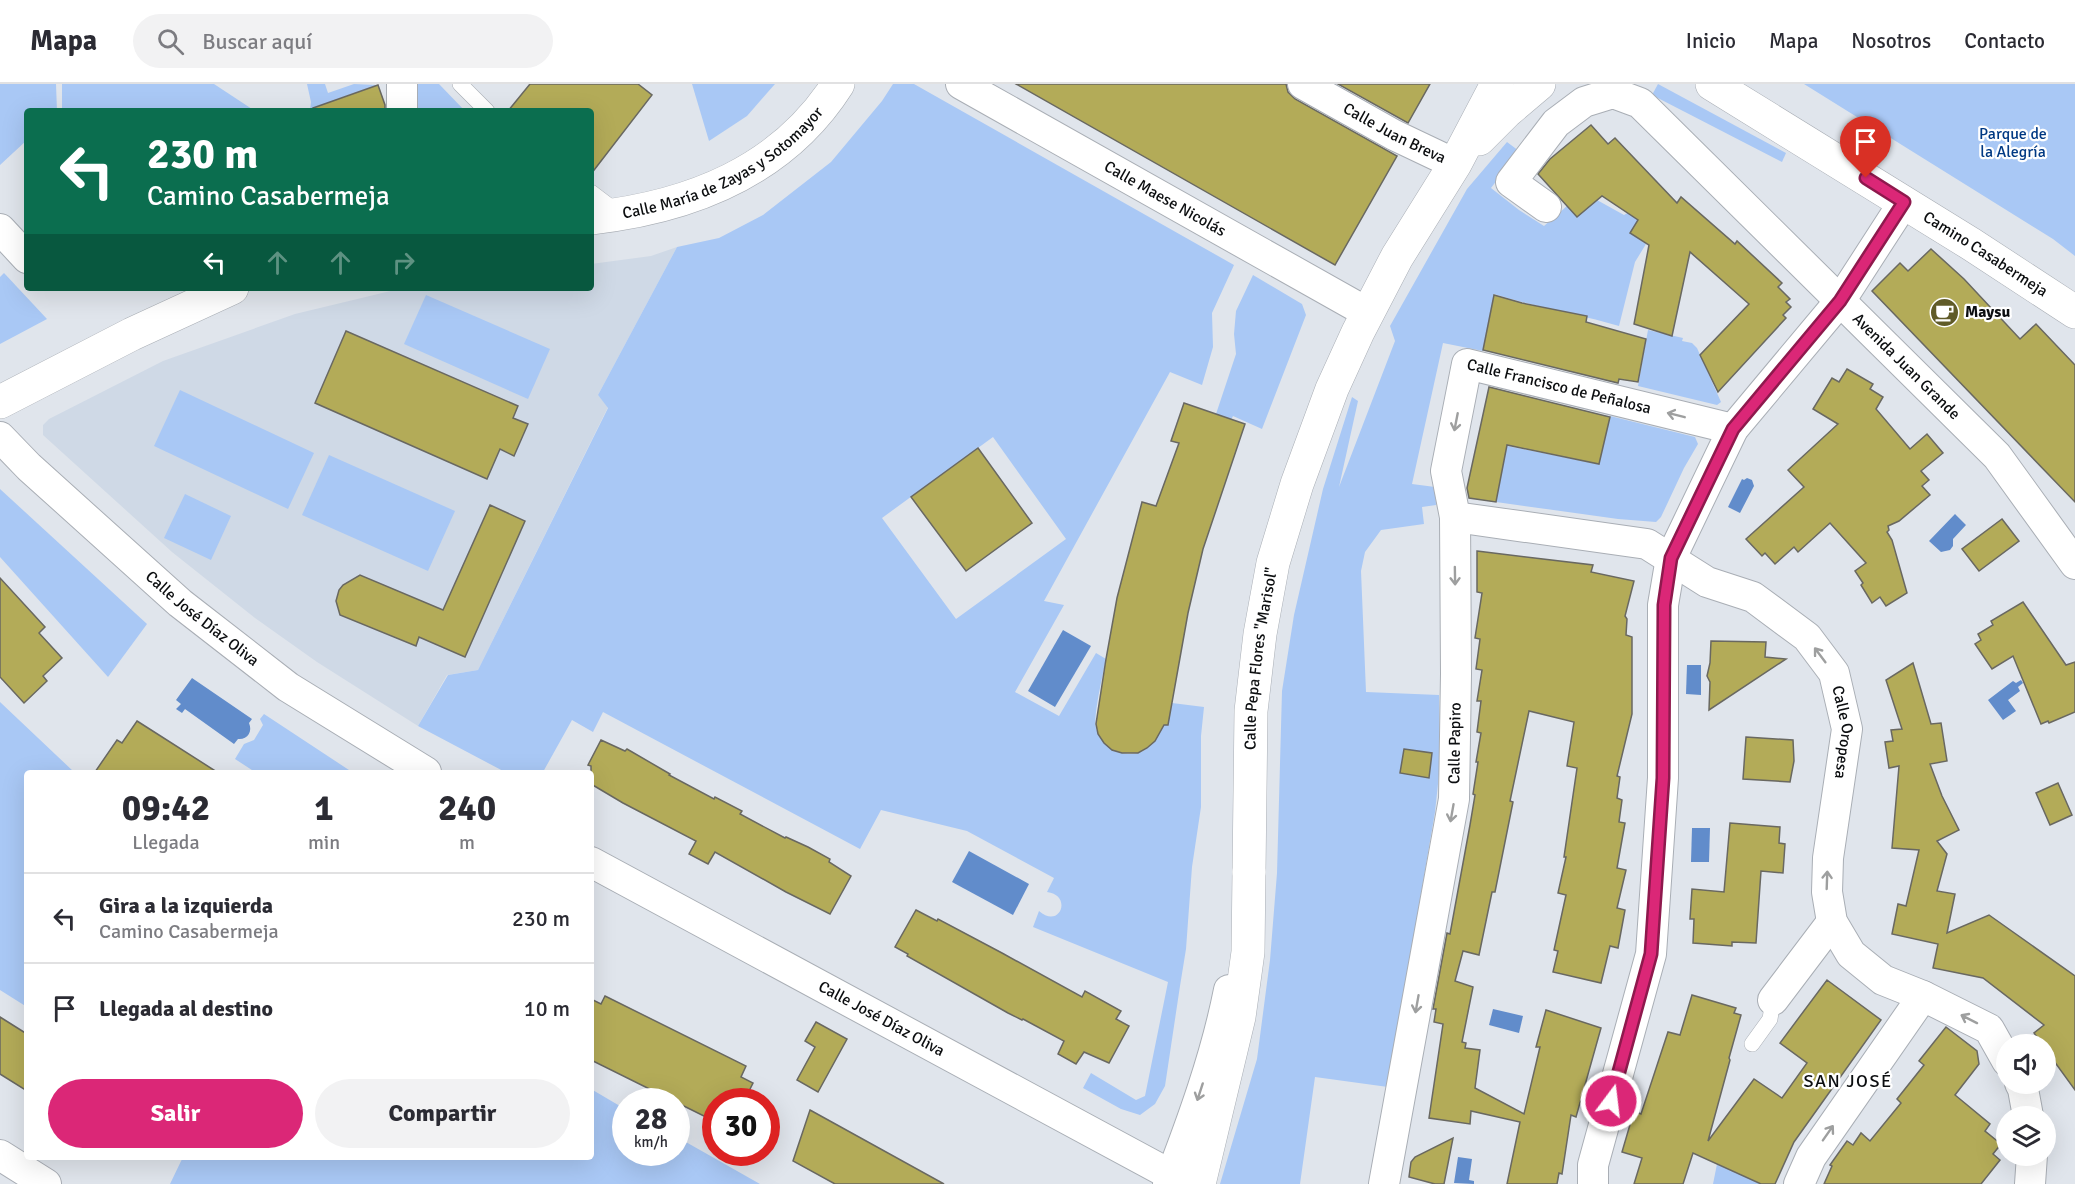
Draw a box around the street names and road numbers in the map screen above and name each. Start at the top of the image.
street label: Calle Juan Breva [1340,99,1449,168]
street label: Calle María de Zayas y Sotomayor [621,103,828,223]
street label: Calle Maese Nicolás [1100,157,1229,241]
street label: Camino Casabermeja [1919,207,2051,301]
street label: Avenida Juan Grande [1848,309,1964,424]
street label: Calle Francisco de Peñalosa [1465,354,1653,419]
street label: Calle Pepa Flores "Marisol" [1241,566,1282,750]
street label: Calle José Díaz Oliva [141,567,263,671]
street label: Calle Oropesa [1827,684,1858,780]
street label: Calle Papiro [1444,702,1466,784]
street label: Calle José Díaz Oliva [815,977,948,1061]

